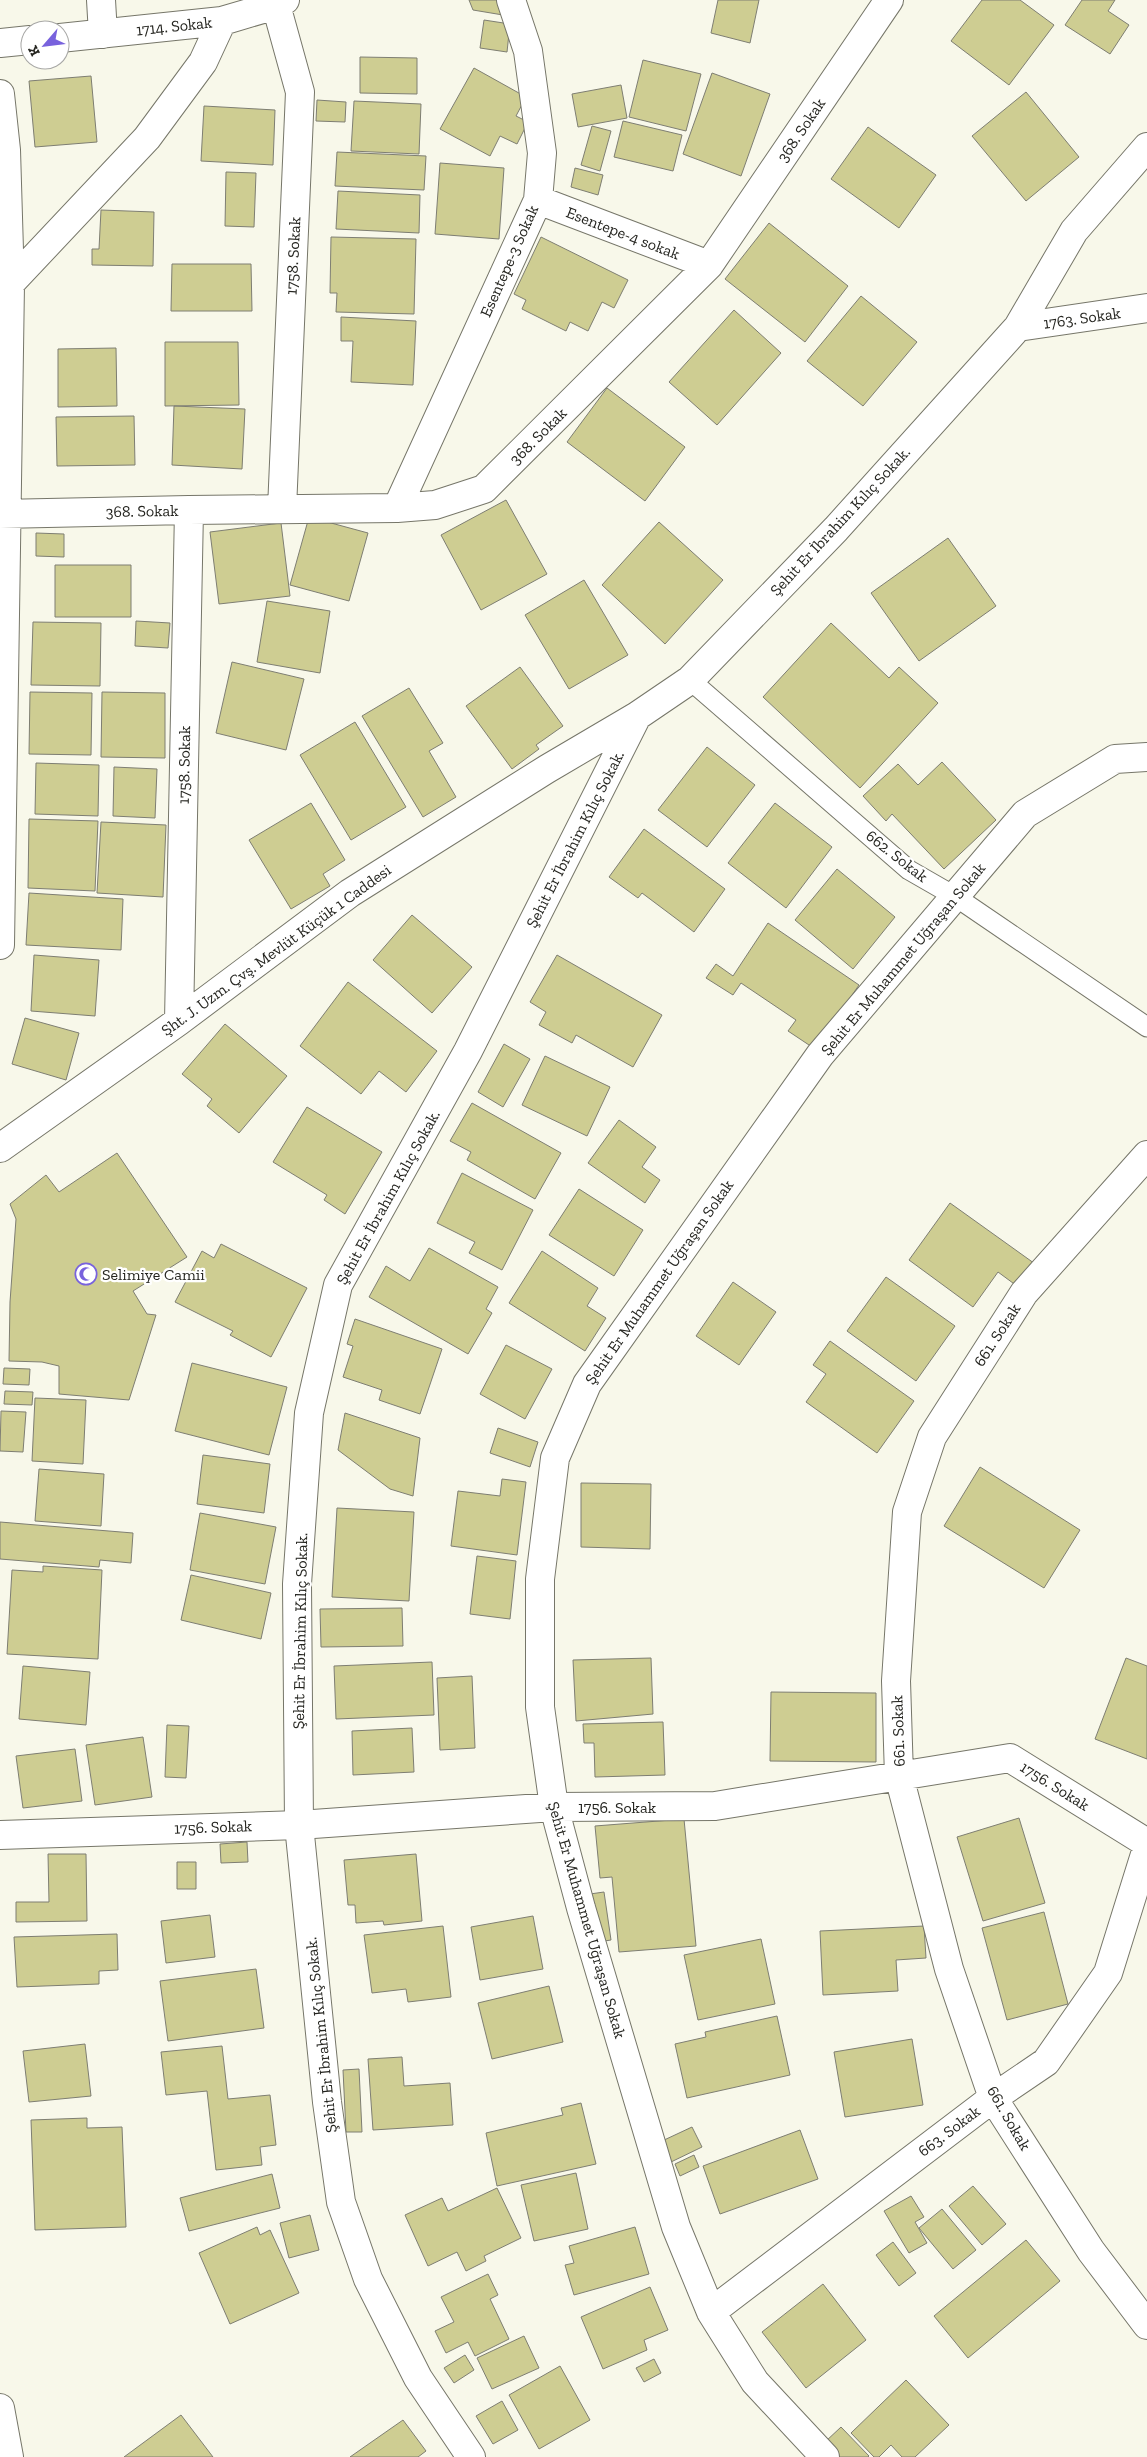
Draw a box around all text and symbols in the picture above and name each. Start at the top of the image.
street label: 1714. Sokak [135,12,214,39]
north arrow [20,20,70,70]
text: K [24,42,44,59]
street label: 368. Sokak [773,94,830,166]
street label: Esentepe-3 Sokak [476,201,542,320]
street label: Esentepe-4 sokak [563,203,683,264]
street label: 1758. Sokak [281,216,305,296]
street label: 1763. Sokak [1042,303,1123,333]
street label: 368. Sokak [506,403,571,468]
street label: Şehit Er İbrahim Kılıç Sokak. [766,443,914,599]
street label: 368. Sokak [105,501,179,521]
street label: 1758. Sokak [174,725,194,804]
street label: Şehit Er İbrahim Kılıç Sokak. [522,747,628,931]
street label: 662. Sokak [862,826,932,886]
street label: Şehit Er Muhammet Uğraşan Sokak [817,858,990,1059]
street label: Şht. J. Uzm. Çvş. Mevlüt Küçük 1 Caddesi [157,860,395,1040]
street label: Şehit Er İbrahim Kılıç Sokak. [332,1106,444,1288]
street label: Şehit Er Muhammet Uğraşan Sokak [581,1175,738,1388]
mosque icon: Selimiye Camii [74,1262,98,1286]
place label: Selimiye Camii [102,1265,205,1284]
street label: 661. Sokak [970,1299,1025,1370]
street label: Şehit Er İbrahim Kılıç Sokak. [289,1533,311,1729]
street label: 661. Sokak [887,1694,909,1767]
street label: 1756. Sokak [1017,1757,1094,1815]
street label: 1756. Sokak [578,1798,657,1817]
street label: Şehit Er Muhammet Uğraşan Sokak [544,1799,630,2041]
street label: 1756. Sokak [174,1816,253,1838]
street label: Şehit Er İbrahim Kılıç Sokak. [301,1936,341,2134]
street label: 661. Sokak [983,2082,1035,2154]
street label: 663. Sokak [914,2101,984,2161]

